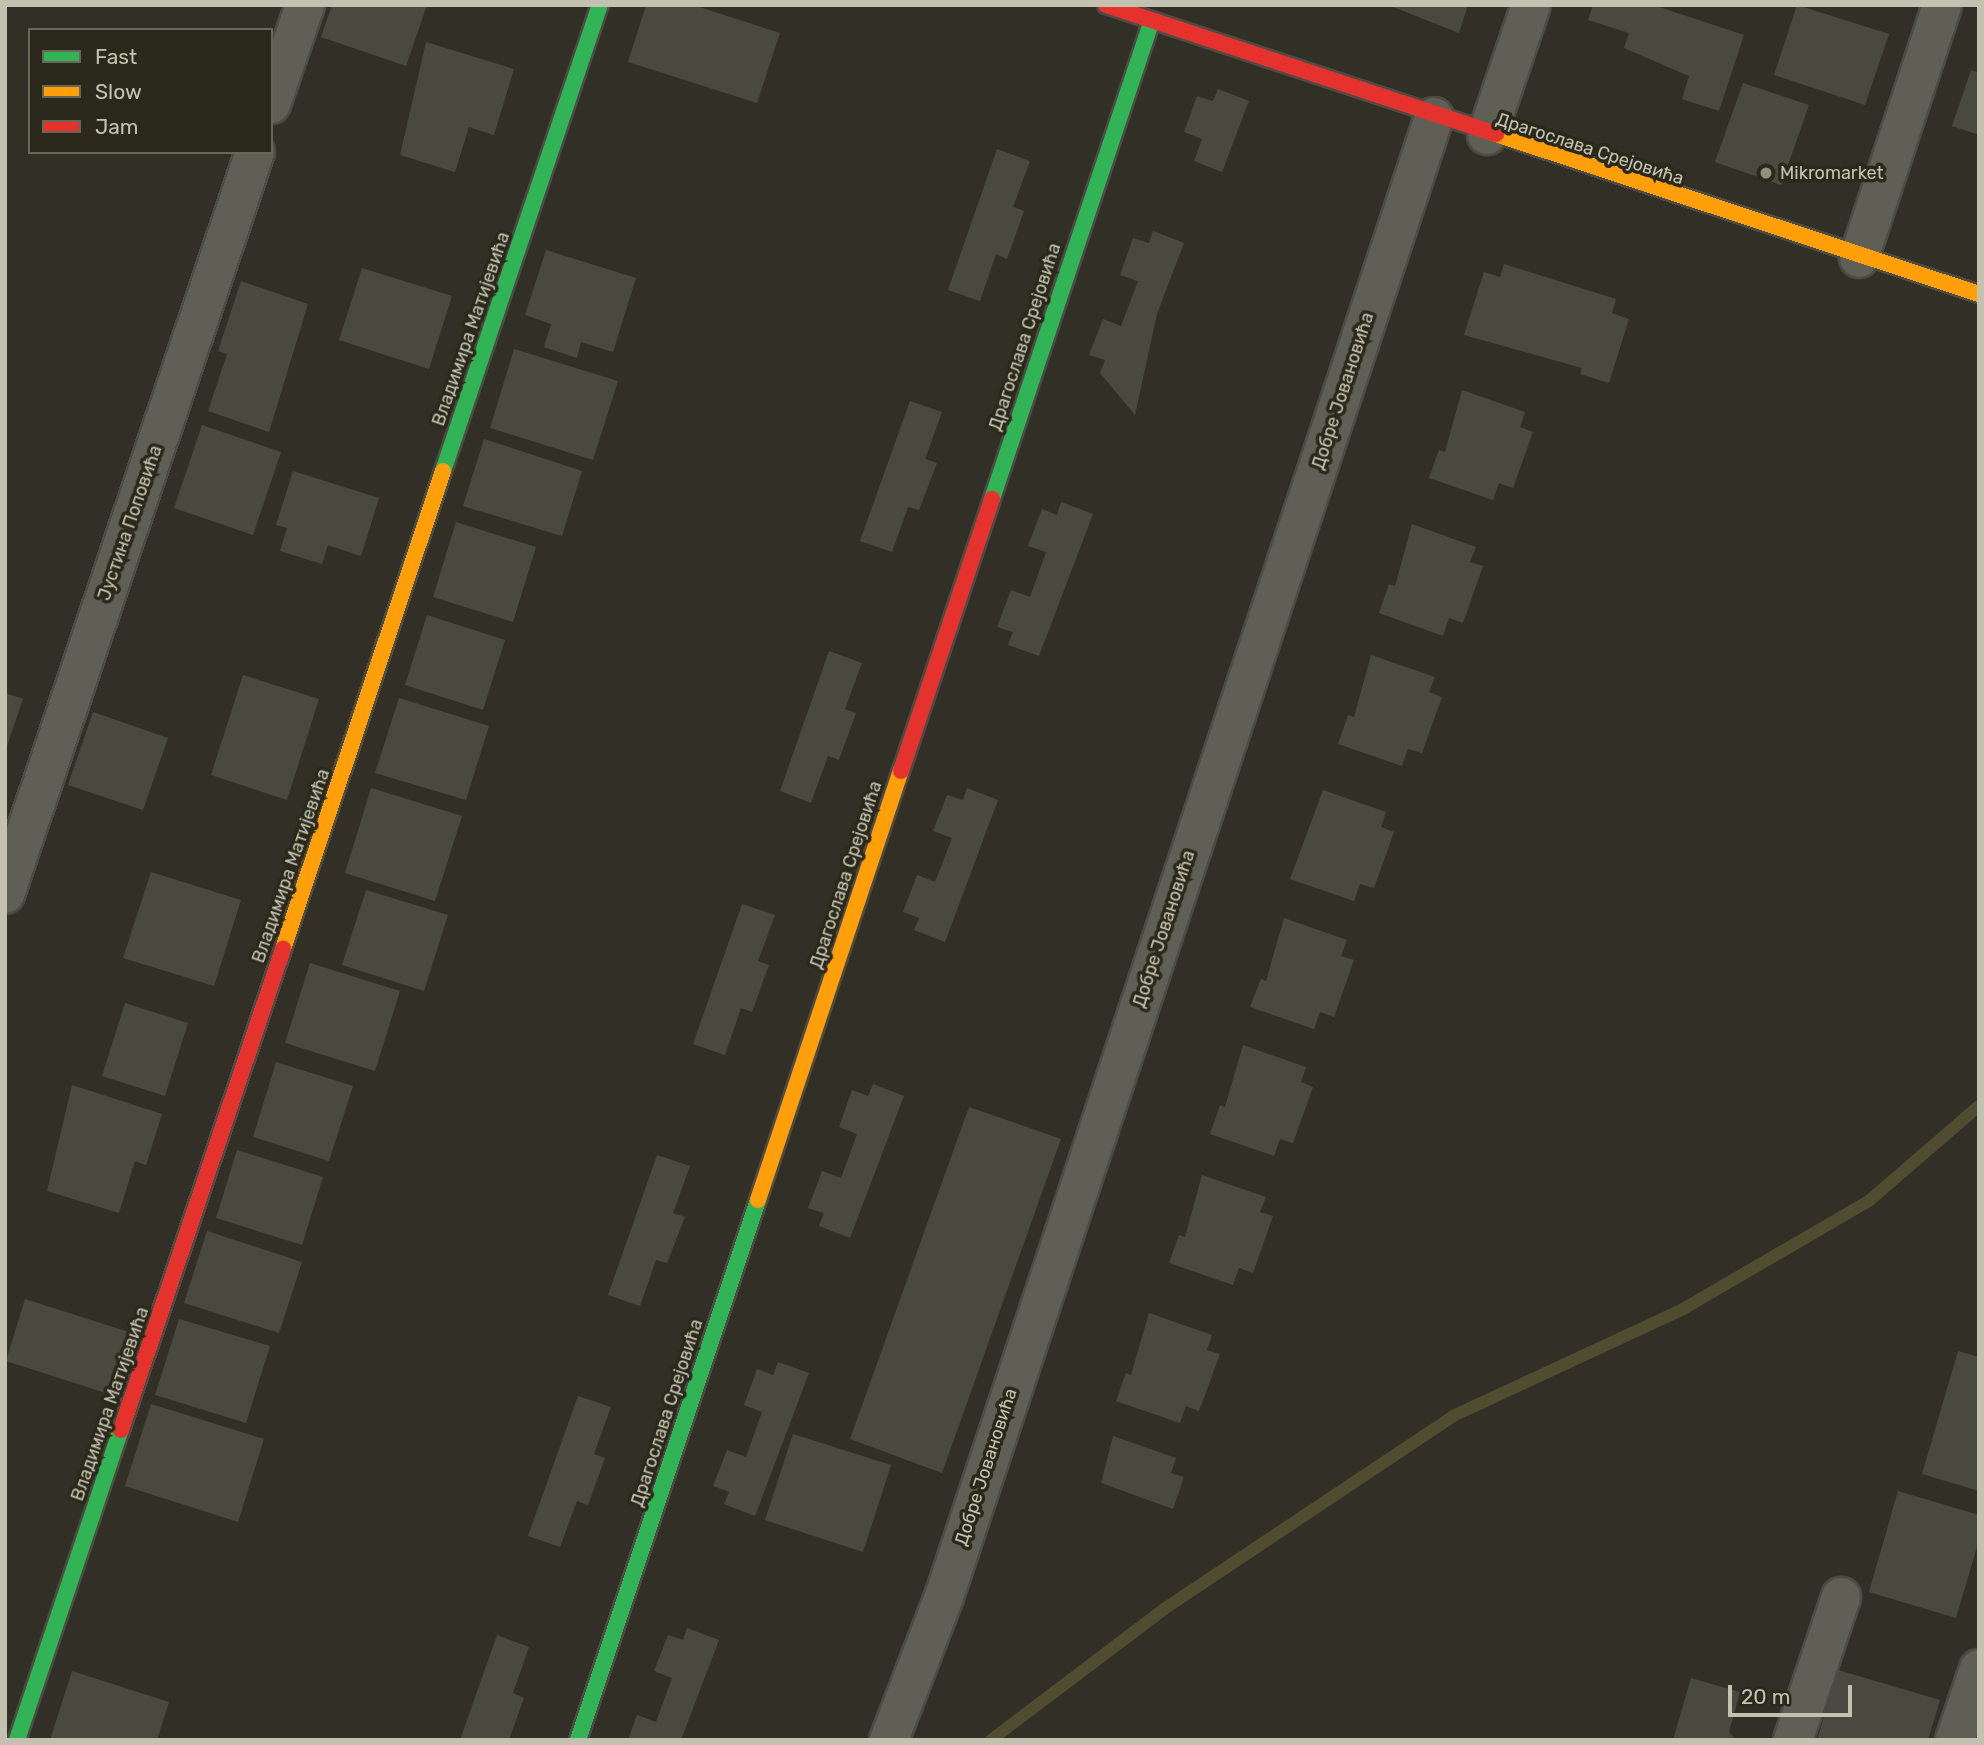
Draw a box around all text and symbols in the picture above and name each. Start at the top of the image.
legend [28,28,273,154]
text: Fast [95,44,137,69]
text: Slow [95,79,142,104]
street label: Драгослава Срејовића [1494,108,1686,190]
text: Jam [95,114,139,139]
place label: Mikromarket [1780,162,1884,184]
marker: Mikromarket [1758,165,1774,181]
street label: Владимира Матијевића [428,229,514,429]
street label: Драгослава Срејовића [984,241,1066,433]
street label: Добре Јовановића [1307,310,1379,472]
street label: Јустина Поповића [93,443,167,603]
street label: Владимира Матијевића [248,766,334,966]
street label: Драгослава Срејовића [805,779,887,971]
street label: Добре Јовановића [1128,848,1200,1010]
street label: Владимира Матијевића [67,1304,153,1504]
street label: Драгослава Срејовића [626,1317,708,1509]
street label: Добре Јовановића [950,1386,1022,1548]
scale bar [1732,1672,1856,1716]
text: 20 m [1741,1684,1790,1709]

